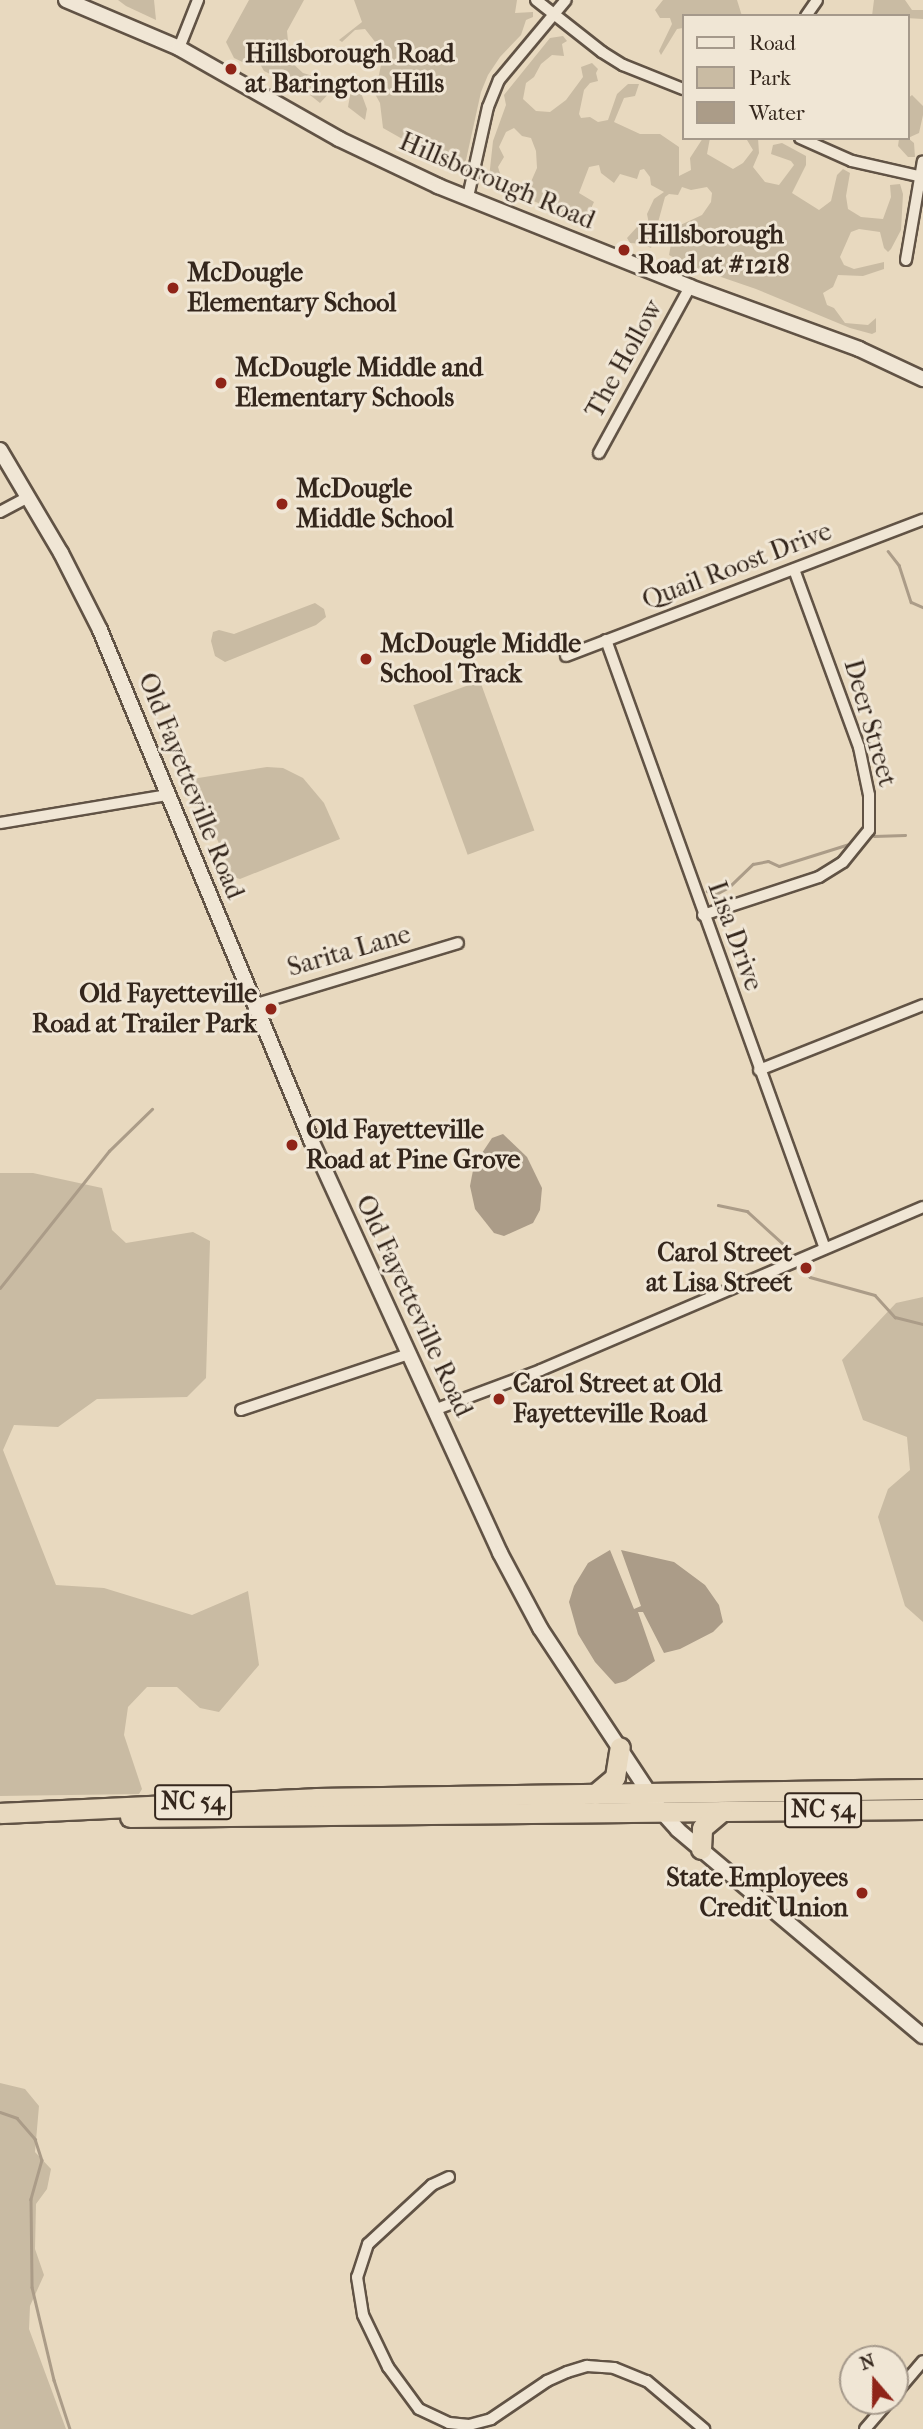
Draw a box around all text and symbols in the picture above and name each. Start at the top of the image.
legend [682,14,909,140]
text: Road [749,31,796,55]
place label: Hillsborough Road at Barington Hills [245,38,454,100]
marker: Hillsborough Road at Barington Hills [223,61,239,77]
text: Park [749,66,791,90]
text: Water [749,101,805,125]
street label: Hillsborough Road [395,126,599,236]
place label: Hillsborough Road at #1218 [638,219,790,280]
marker: Hillsborough Road at #1218 [616,242,632,258]
place label: McDougle Elementary School [187,257,396,318]
marker: McDougle Elementary School [165,280,181,296]
street label: The Hollow [579,294,669,424]
place label: McDougle Middle and Elementary Schools [235,352,483,414]
marker: McDougle Middle and Elementary Schools [213,375,229,391]
place label: McDougle Middle School [296,473,454,534]
marker: McDougle Middle School [274,496,290,512]
street label: Quail Roost Drive [638,516,836,616]
place label: McDougle Middle School Track [380,628,581,690]
marker: McDougle Middle School Track [358,651,374,667]
street label: Deer Street [837,656,903,790]
street label: Old Fayetteville Road [131,668,251,904]
street label: Lisa Drive [701,877,769,995]
street label: Sarita Lane [284,919,414,983]
place label: Old Fayetteville Road at Trailer Park [32,978,257,1040]
marker: Old Fayetteville Road at Trailer Park [263,1001,279,1017]
place label: Old Fayetteville Road at Pine Grove [306,1114,520,1176]
marker: Old Fayetteville Road at Pine Grove [284,1137,300,1153]
street label: Old Fayetteville Road [349,1190,479,1422]
place label: Carol Street at Lisa Street [646,1237,792,1298]
marker: Carol Street at Lisa Street [798,1260,814,1276]
place label: Carol Street at Old Fayetteville Road [513,1368,722,1430]
marker: Carol Street at Old Fayetteville Road [491,1391,507,1407]
road number: NC 54 [153,1782,233,1823]
road number: NC 54 [783,1790,863,1830]
place label: State Employees Credit Union [666,1862,848,1924]
marker: State Employees Credit Union [854,1885,870,1901]
north arrow [839,2345,909,2415]
text: N [857,2349,878,2375]

